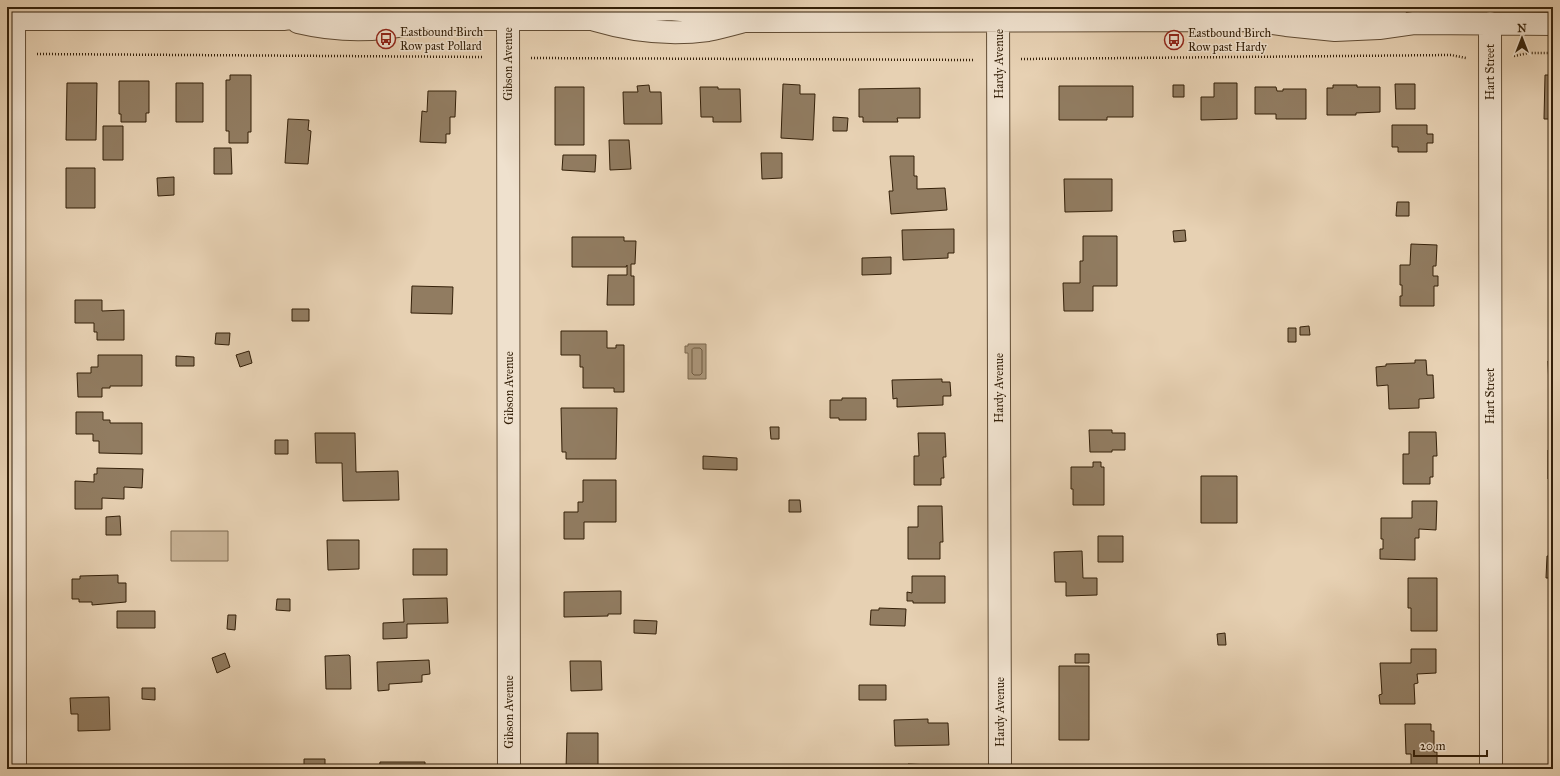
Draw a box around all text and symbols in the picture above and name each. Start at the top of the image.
north arrow [1502,18,1542,58]
text: N [1517,22,1527,35]
place label: Eastbound Birch Row past Pollard [400,25,483,53]
place label: Eastbound Birch Row past Hardy [1188,26,1271,54]
street label: Gibson Avenue [501,27,515,101]
bus stop icon: Eastbound Birch Row past Pollard [375,28,397,50]
street label: Hardy Avenue [992,29,1006,99]
bus stop icon: Eastbound Birch Row past Hardy [1163,29,1185,51]
street label: Hart Street [1483,43,1497,100]
street label: Gibson Avenue [502,351,516,425]
street label: Hardy Avenue [992,353,1006,423]
street label: Hart Street [1483,367,1497,424]
street label: Gibson Avenue [502,675,516,749]
street label: Hardy Avenue [993,677,1007,747]
scale bar [1414,732,1487,758]
text: 20 m [1420,739,1446,753]

